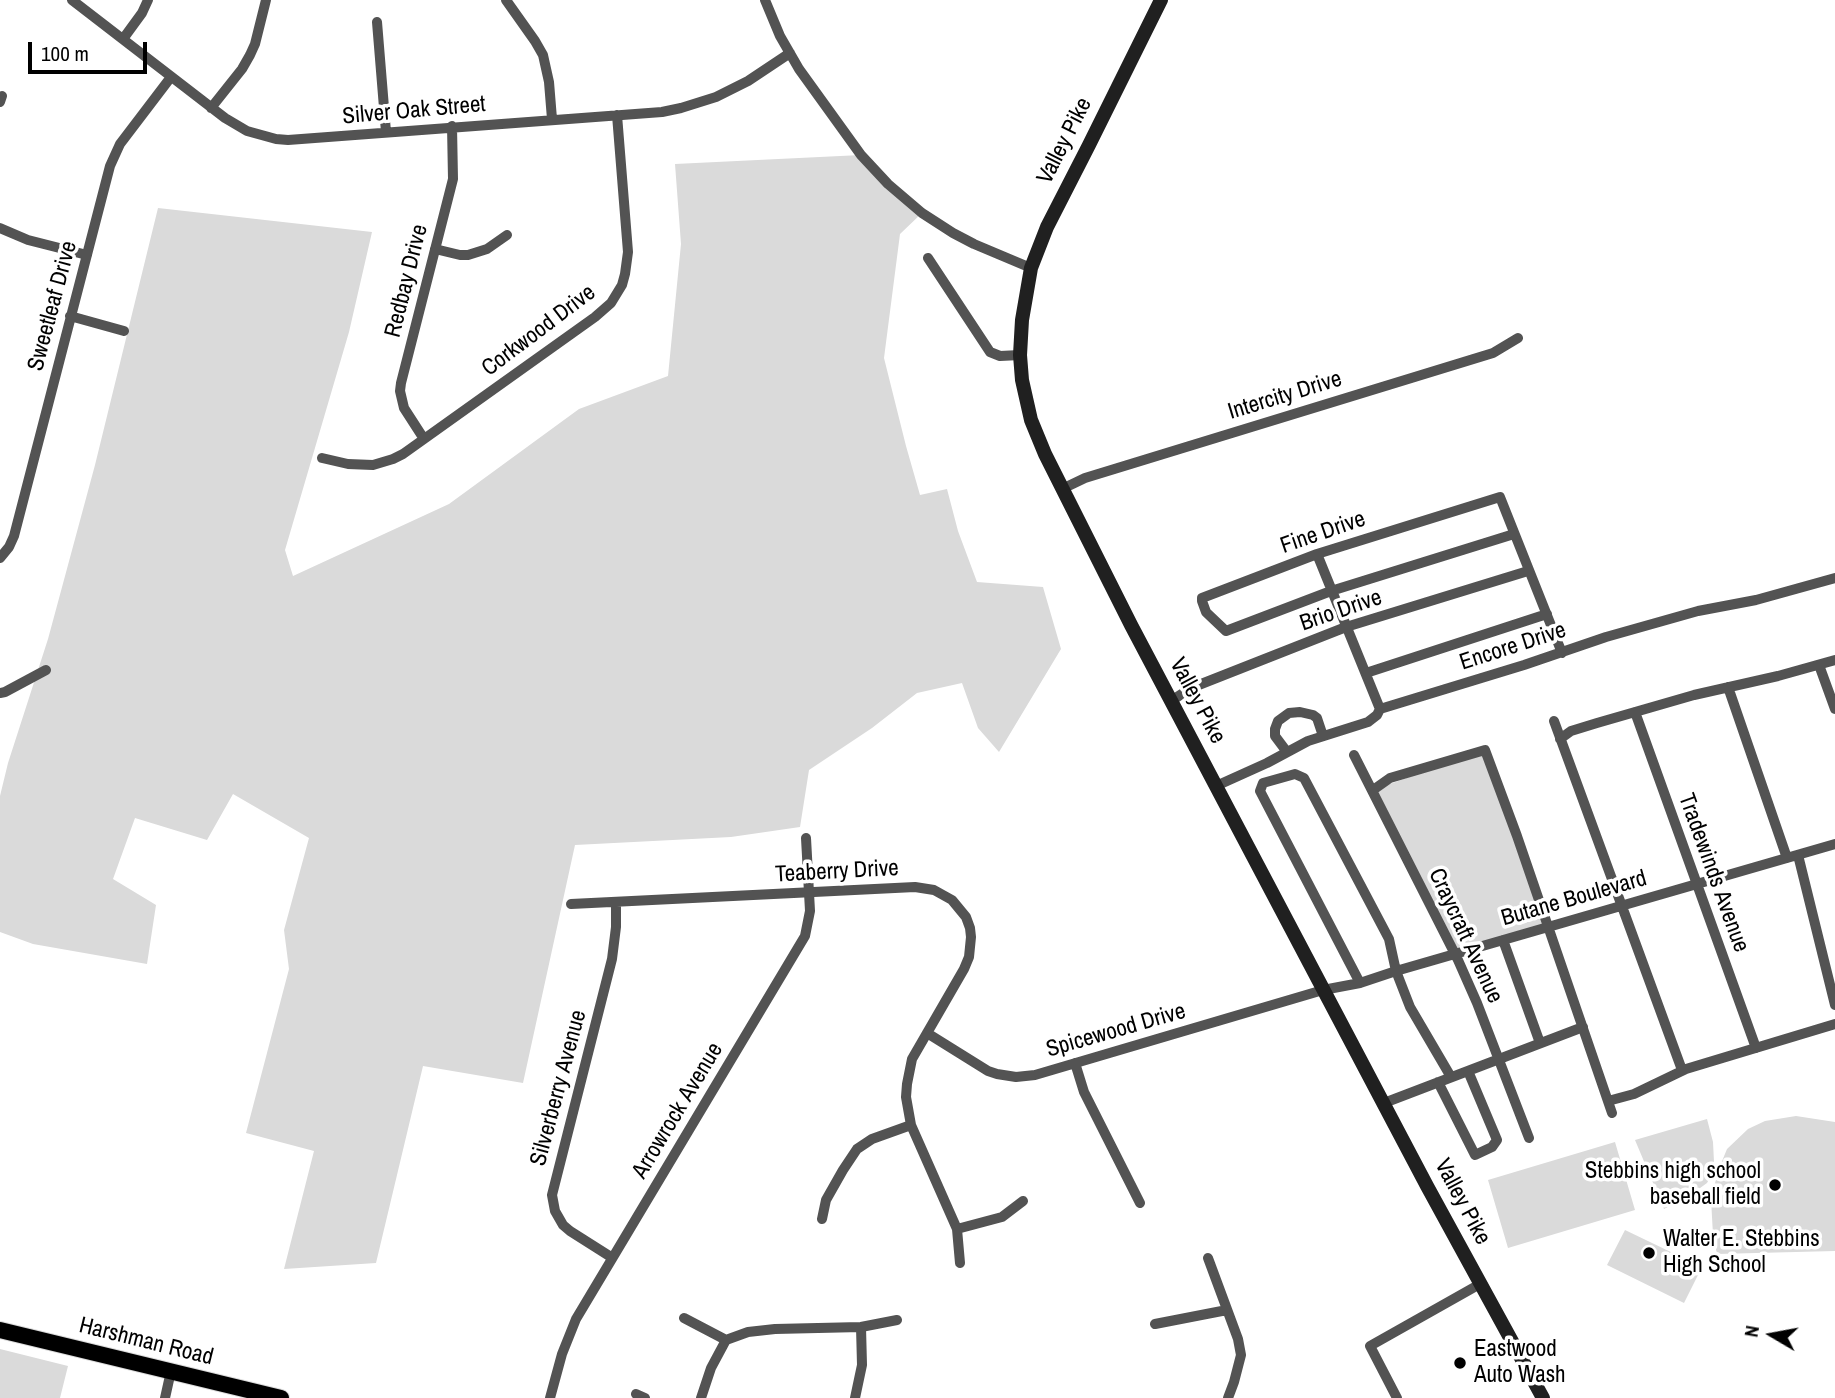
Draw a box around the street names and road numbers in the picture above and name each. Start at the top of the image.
street label: Silver Oak Street [341,91,487,131]
street label: Valley Pike [1032,93,1098,189]
street label: Redbay Drive [380,222,434,340]
street label: Sweetleaf Drive [22,238,84,374]
street label: Corkwood Drive [477,279,601,383]
street label: Intercity Drive [1225,366,1345,426]
street label: Fine Drive [1277,506,1369,560]
street label: Brio Drive [1296,584,1386,638]
street label: Encore Drive [1456,617,1570,677]
street label: Valley Pike [1163,653,1231,749]
street label: Tradewinds Avenue [1672,790,1754,956]
street label: Teaberry Drive [775,855,899,889]
street label: Craycraft Avenue [1422,864,1508,1008]
street label: Butane Boulevard [1498,865,1650,933]
street label: Spicewood Drive [1043,998,1189,1064]
street label: Silverberry Avenue [525,1007,593,1169]
street label: Arrowrock Avenue [627,1038,729,1184]
street label: Valley Pike [1428,1154,1496,1250]
street label: Harshman Road [76,1312,216,1372]

